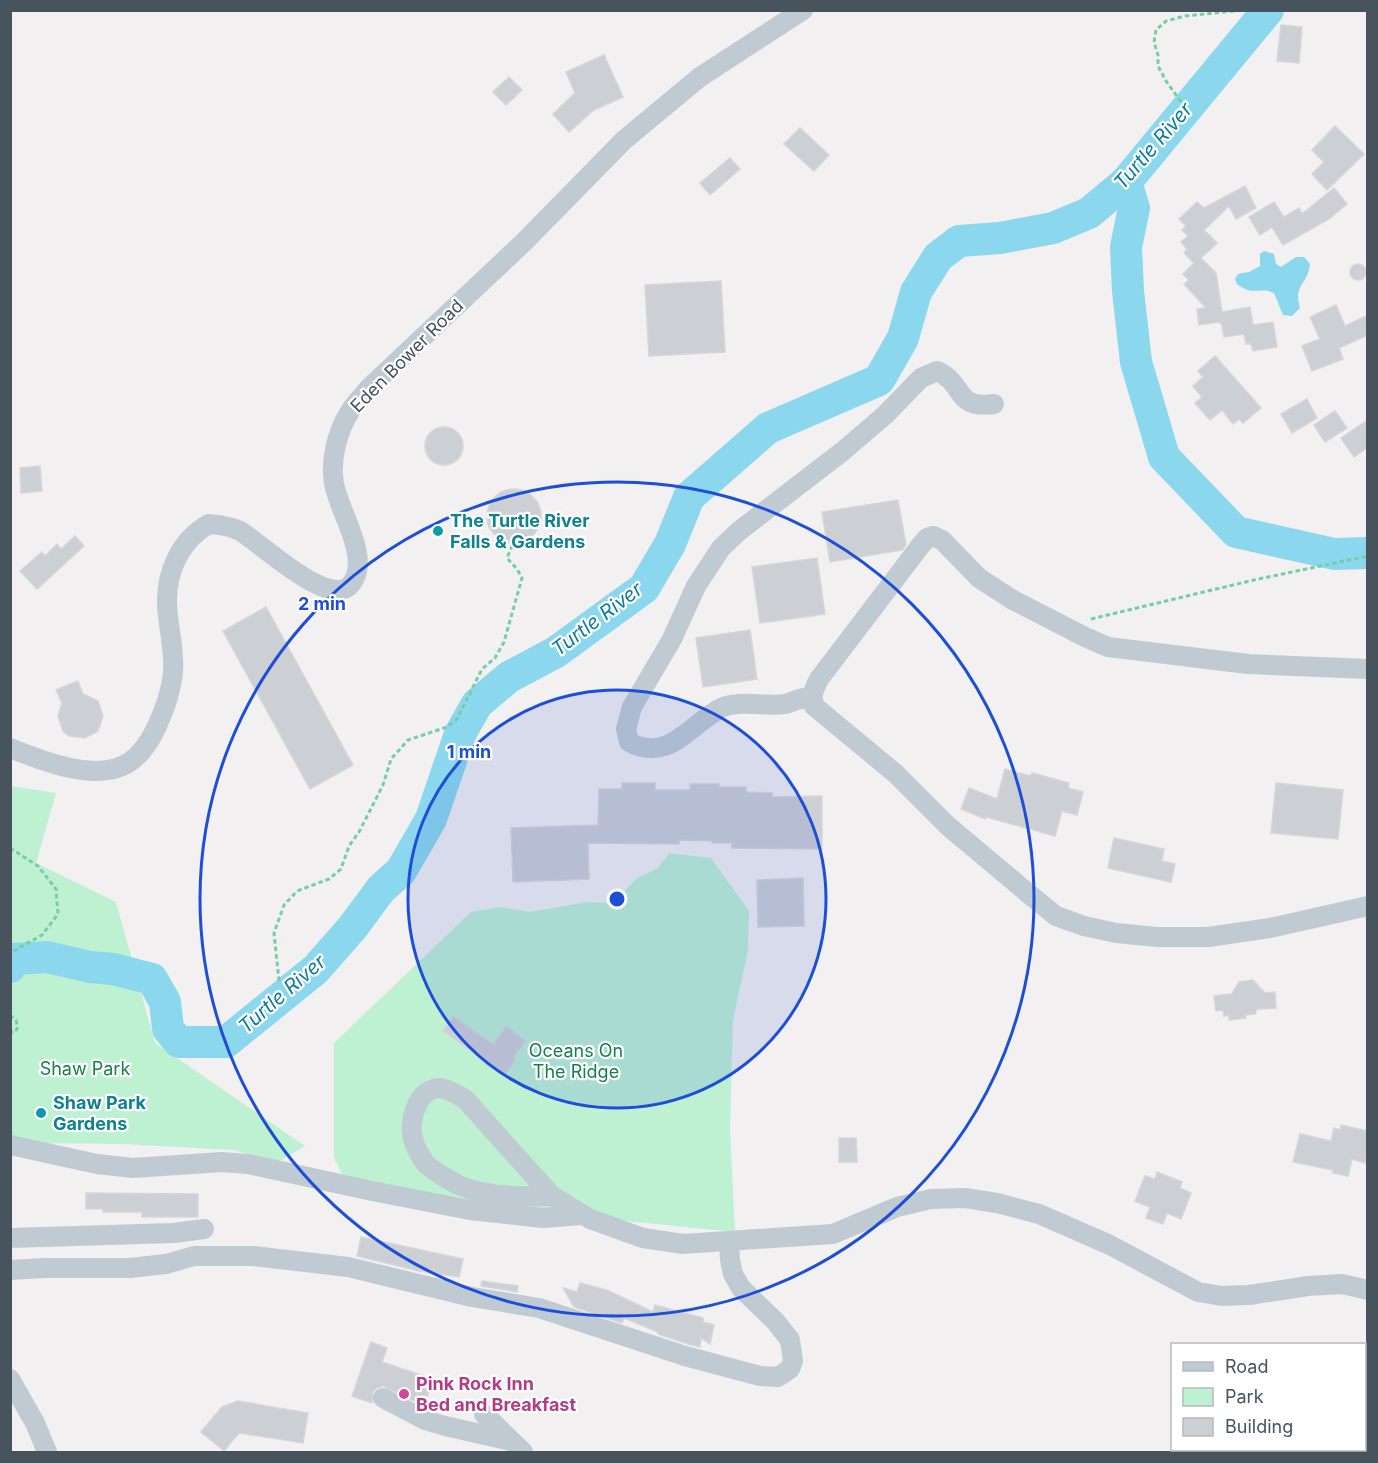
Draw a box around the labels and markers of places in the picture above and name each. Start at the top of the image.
place label: The Turtle River Falls & Gardens [450,510,590,552]
marker: The Turtle River Falls & Gardens [431,524,445,538]
centre of rings [607,889,627,909]
place label: Shaw Park Gardens [53,1092,147,1134]
marker: Shaw Park Gardens [34,1106,48,1120]
place label: Pink Rock Inn Bed and Breakfast [416,1373,576,1415]
marker: Pink Rock Inn Bed and Breakfast [397,1387,411,1401]

